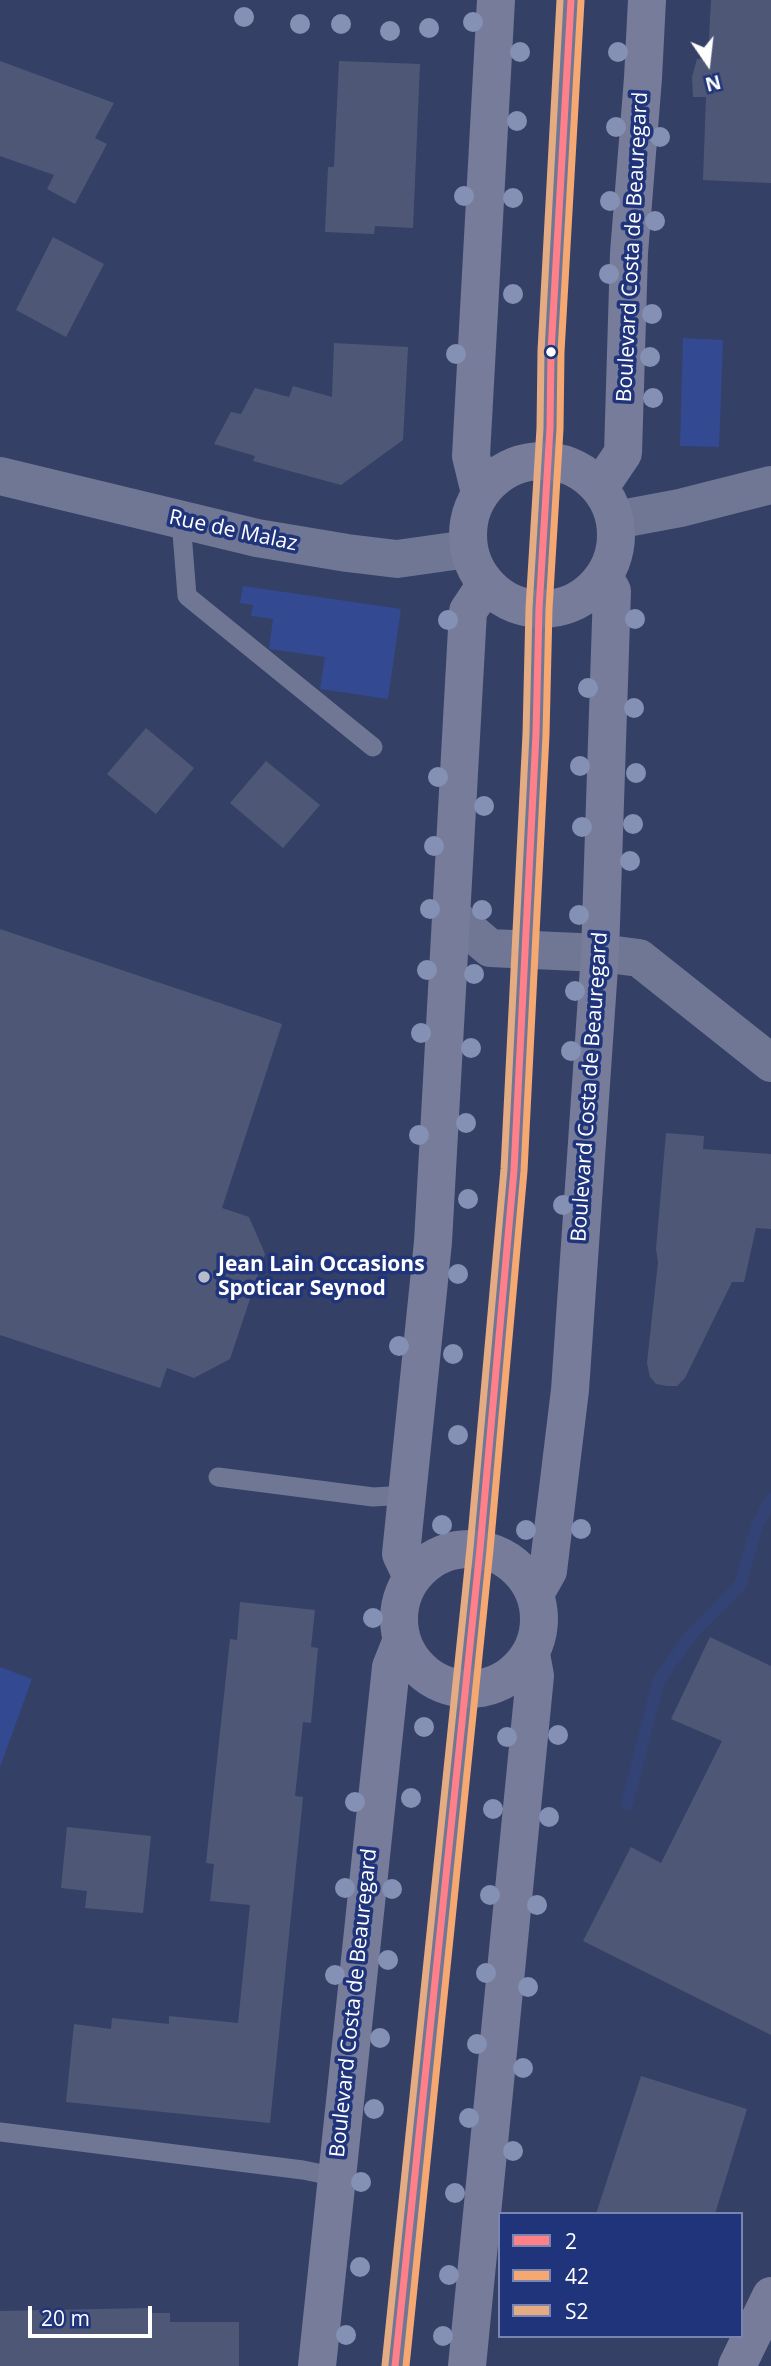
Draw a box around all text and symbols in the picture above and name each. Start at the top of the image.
north arrow [673,28,743,98]
text: N [702,69,724,98]
street label: Boulevard Costa de Beauregard [612,91,654,403]
unlabelled marker [544,345,558,359]
street label: Rue de Malaz [167,505,299,557]
street label: Boulevard Costa de Beauregard [567,931,613,1243]
place label: Jean Lain Occasions Spoticar Seynod [218,1252,425,1302]
marker: Jean Lain Occasions Spoticar Seynod [196,1269,212,1285]
street label: Boulevard Costa de Beauregard [325,1847,383,2159]
legend [498,2212,743,2338]
text: 2 [565,2227,577,2255]
text: 42 [565,2262,589,2290]
scale bar [32,2292,156,2336]
text: S2 [565,2297,589,2325]
text: 20 m [41,2304,90,2332]

